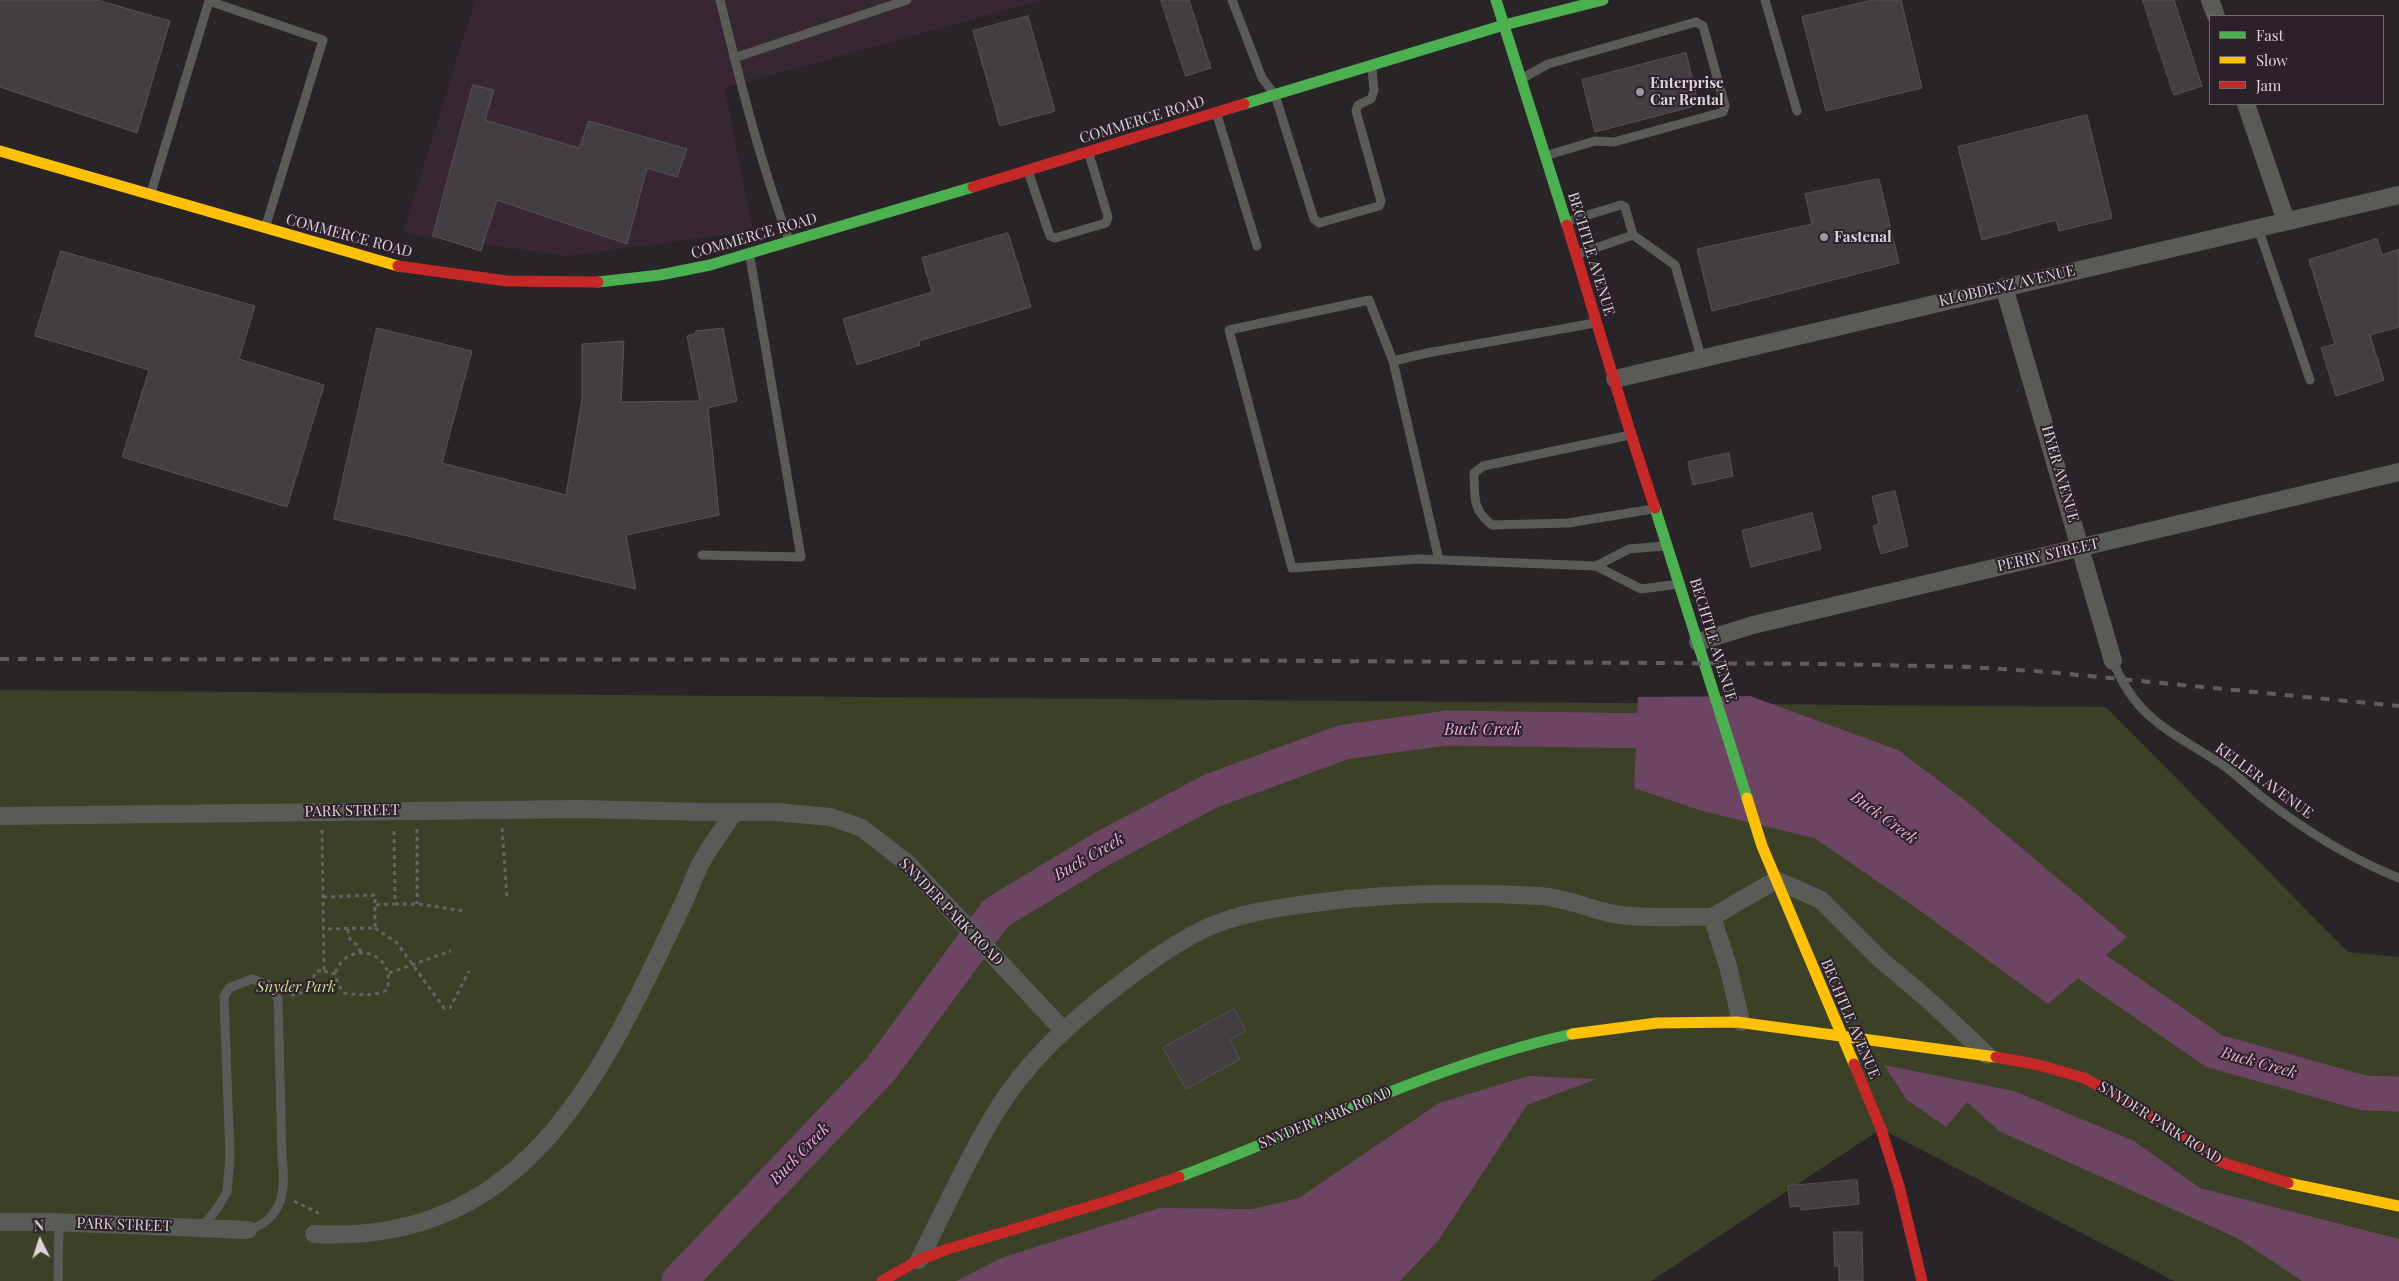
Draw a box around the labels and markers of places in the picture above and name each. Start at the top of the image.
place label: Enterprise Car Rental [1650,74,1724,109]
marker: Enterprise Car Rental [1634,86,1646,98]
place label: Fastenal [1834,228,1892,246]
marker: Fastenal [1818,231,1830,243]

